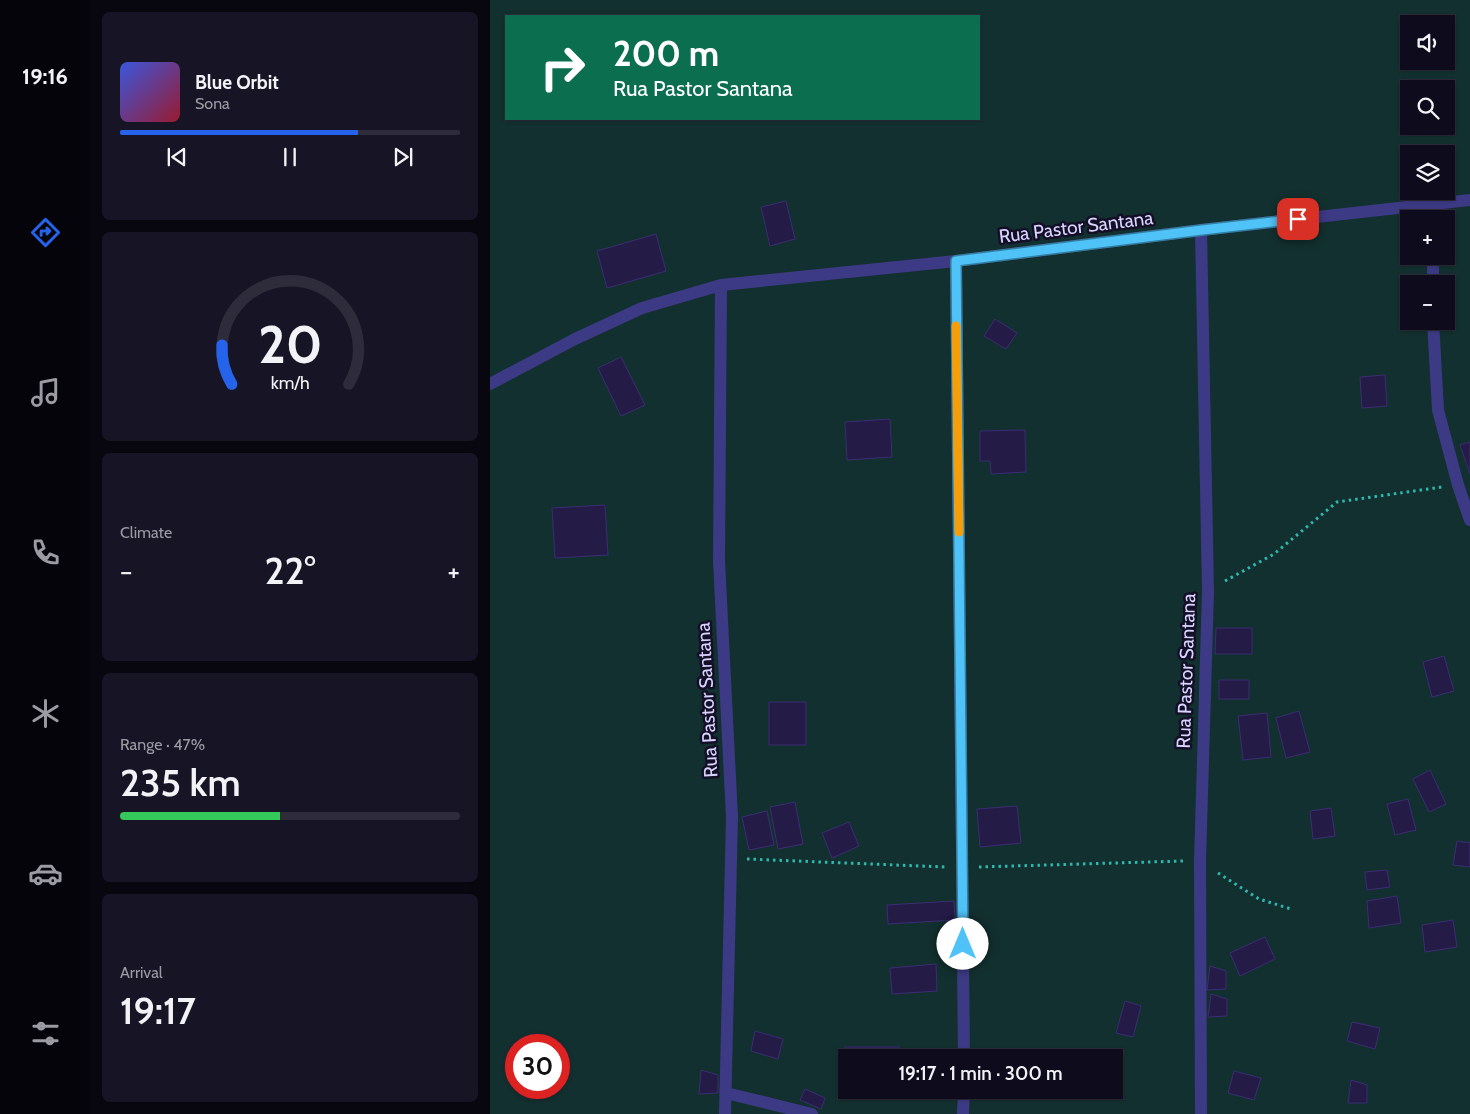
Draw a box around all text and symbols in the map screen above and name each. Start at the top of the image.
map controls [1400,15,1455,330]
button: sound [1400,15,1455,70]
text: 200 m [613,32,719,75]
icon: right [530,35,595,100]
text: 19:16 [22,63,68,90]
text: Blue Orbit [195,71,279,94]
text: Rua Pastor Santana [613,75,793,102]
button: search [1400,80,1455,135]
text: Sona [195,94,230,113]
icon: previous [163,143,191,171]
icon: pause [276,143,304,171]
icon: next [389,143,417,171]
button: layers [1400,145,1455,200]
pin [1277,198,1319,240]
icon: arrive [1284,205,1312,233]
street label: Rua Pastor Santana [998,206,1154,248]
button: + [1400,210,1455,265]
icon: directions [28,215,63,250]
button: − [1400,275,1455,330]
text: 20 [258,313,322,376]
text: km/h [270,372,310,393]
icon: music [28,375,63,410]
text: Climate [120,523,172,542]
icon: phone [28,535,63,570]
text: 22° [264,547,316,594]
text: − [120,554,132,588]
text: + [448,554,460,588]
street label: Rua Pastor Santana [1172,593,1200,749]
street label: Rua Pastor Santana [691,622,723,778]
icon: climate [28,696,63,731]
text: Range · 47% [120,735,205,754]
text: 235 km [120,759,241,806]
icon: car [28,856,63,891]
position arrow [936,917,988,969]
text: Arrival [120,963,163,982]
text: 19:17 [120,987,196,1034]
icon: filters [28,1016,63,1051]
speed limit sign: 30 [505,1034,570,1099]
text: 19:17 · 1 min · 300 m [898,1062,1063,1085]

